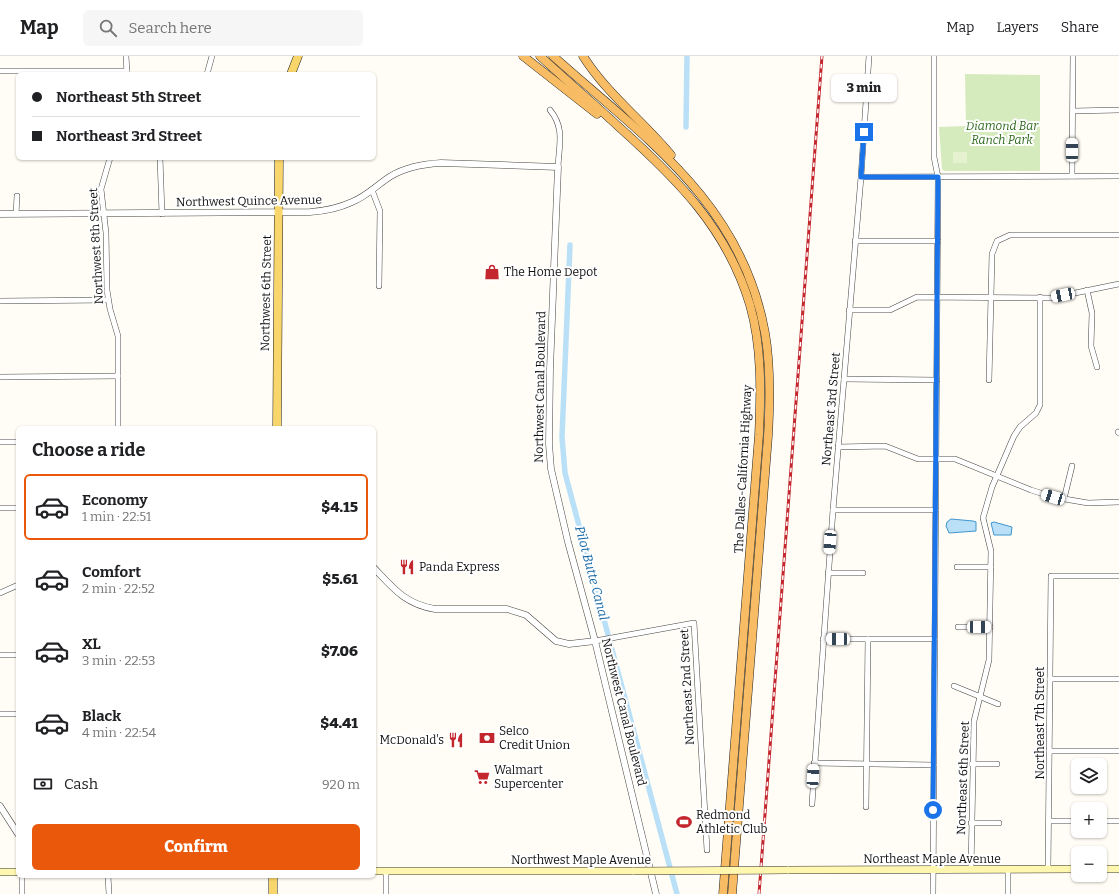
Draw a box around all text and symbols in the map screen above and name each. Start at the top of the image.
search box [83,10,363,46]
text: Map [20,16,59,39]
icon: search [97,17,119,39]
text: Search here [129,19,212,37]
text: Map [946,19,974,36]
text: Layers [996,19,1039,36]
text: Share [1061,19,1099,36]
callout: 3 min [831,74,897,102]
text: 3 min [847,80,881,95]
text: Northeast 5th Street [56,88,201,106]
park label: Diamond Bar Ranch Park [966,119,1039,147]
route end [855,123,873,141]
text: Northeast 3rd Street [56,127,202,145]
car [1066,138,1078,162]
street label: Northwest 8th Street [86,187,106,304]
street label: Northwest Quince Avenue [176,193,322,209]
street label: Northwest 6th Street [258,234,274,351]
shop icon: The Home Depot [483,263,501,281]
place label: The Home Depot [504,265,598,279]
car [1050,287,1076,303]
street label: Northwest Canal Boulevard [532,311,548,463]
street label: Northeast 3rd Street [819,351,843,466]
street label: The Dalles-California Highway [732,384,754,554]
text: Choose a ride [32,439,145,461]
car [1040,488,1066,506]
icon: car [34,489,70,525]
text: Economy [82,491,148,509]
text: $4.15 [321,498,358,516]
text: 1 min · 22:51 [82,509,151,524]
water label: Pilot Butte Canal [572,524,612,622]
car [823,530,837,554]
restaurant icon: Panda Express [398,558,416,576]
place label: Panda Express [419,560,500,574]
icon: car [34,561,70,597]
text: Comfort [82,563,141,581]
text: $5.61 [322,570,358,588]
text: 2 min · 22:52 [82,581,155,596]
car [967,621,991,633]
street label: Northeast 2nd Street [677,628,697,745]
icon: car [34,633,70,669]
car [826,633,850,645]
text: XL [82,635,101,653]
street label: Northwest Canal Boulevard [599,637,649,787]
text: $7.06 [321,642,358,660]
text: 3 min · 22:53 [82,653,155,668]
street label: Northeast 7th Street [1033,666,1047,779]
icon: car [34,705,70,741]
text: Black [82,707,121,725]
text: $4.41 [320,714,358,732]
street label: Northeast 6th Street [954,720,972,835]
place label: Selco Credit Union [499,724,570,752]
text: 4 min · 22:54 [82,725,156,740]
bank icon: Selco Credit Union [478,729,496,747]
restaurant icon: McDonald's [447,731,465,749]
place label: McDonald's [380,733,444,747]
map controls [1071,758,1107,882]
button: layers [1071,758,1107,794]
place label: Walmart Supercenter [494,763,564,791]
car [806,764,820,788]
supermarket icon: Walmart Supercenter [473,768,491,786]
icon: cash [32,773,54,795]
text: Cash [64,775,98,793]
text: 920 m [322,777,360,792]
route start [924,801,942,819]
button: + [1071,802,1107,838]
place label: Redmond Athletic Club [696,808,768,836]
sports icon: Redmond Athletic Club [675,813,693,831]
button: Confirm [32,824,360,870]
button: − [1071,846,1107,882]
street label: Northeast Maple Avenue [863,852,1001,866]
street label: Northwest Maple Avenue [511,853,651,867]

